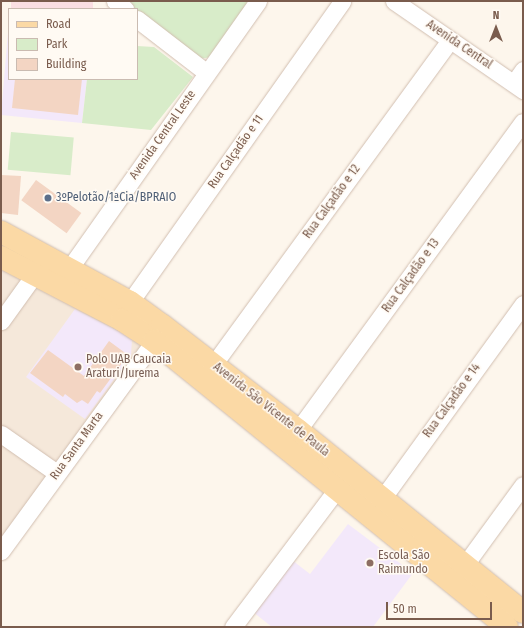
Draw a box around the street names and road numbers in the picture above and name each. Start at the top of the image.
street label: Avenida Central [423,18,495,72]
street label: Avenida Central Leste [127,88,199,182]
street label: Rua Calçadão e 11 [205,112,267,192]
street label: Rua Calçadão e 12 [300,162,364,242]
street label: Rua Calçadão e 13 [379,236,443,316]
street label: Avenida São Vicente de Paula [210,360,332,460]
street label: Rua Calçadão e 14 [420,361,484,441]
street label: Rua Santa Marta [48,409,106,483]

